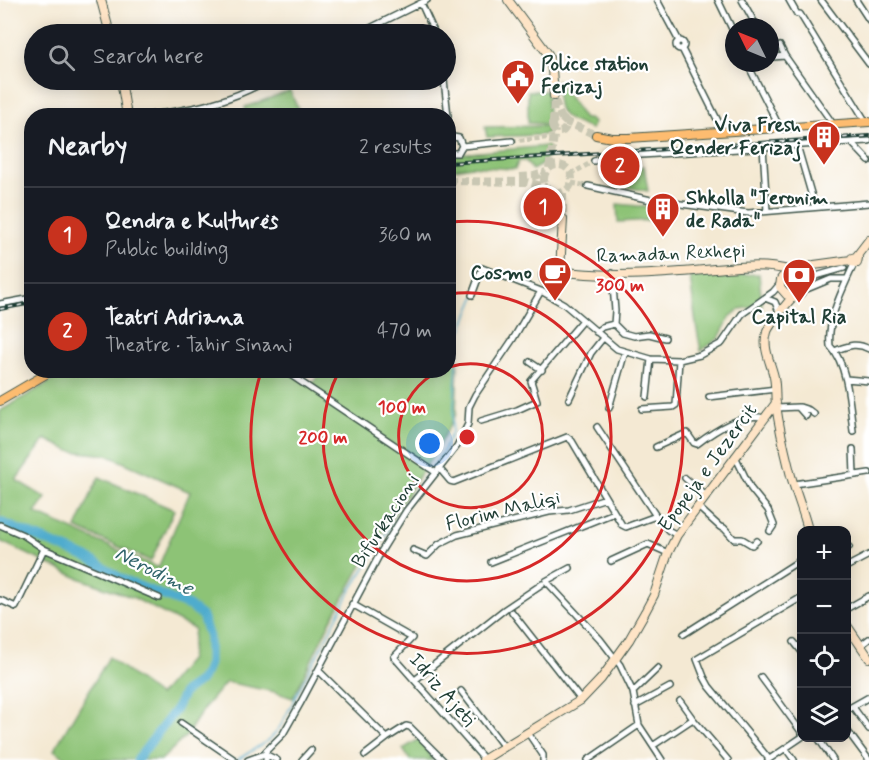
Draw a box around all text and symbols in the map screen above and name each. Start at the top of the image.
north arrow [725,18,779,72]
search box [24,24,456,90]
icon: search [45,41,78,74]
text: Search here [93,43,204,71]
place label: Police station Ferizaj [541,51,649,101]
public building icon: Police station Ferizaj [500,58,536,105]
place label: Viva Fresh Qender Ferizaj [670,112,801,162]
building icon: Viva Fresh Qender Ferizaj [806,119,842,166]
text: Nearby [48,130,127,164]
text: 2 results [359,134,432,161]
pin: 2 [600,144,640,188]
pin: 1 [524,184,562,230]
place label: Shkolla "Jeronim de Rada" [686,185,828,235]
building icon: Shkolla "Jeronim de Rada" [645,191,681,238]
text: Qendra e Kulturës [105,208,278,236]
text: 1 [63,222,72,249]
text: 360 m [379,222,432,249]
text: Public building [105,236,228,263]
street label: Ramadan Rexhepi [596,238,746,270]
cafe icon: Cosmo [537,255,573,302]
bank icon: Capital Ria [781,257,817,304]
place label: Cosmo [470,260,532,287]
text: 300 m [596,274,644,298]
text: Teatri Adriana [105,304,244,332]
place label: Capital Ria [752,304,847,331]
text: 2 [63,318,72,345]
text: 470 m [377,318,432,345]
text: Theatre · Tahir Sinani [105,332,293,359]
text: 100 m [378,396,426,420]
street label: Epopeja e Jezercit [652,398,764,538]
text: 200 m [298,426,348,450]
centre of rings [457,427,477,447]
your location [415,429,444,458]
street label: Bifurkacioni [346,469,426,573]
street label: Florim Maliqi [443,484,563,538]
map controls [797,526,851,742]
button: + [797,526,851,580]
water label: Nerodime [110,539,199,603]
button: − [797,580,851,634]
button: locate [797,634,851,688]
street label: Idriz Ajeti [402,647,482,733]
button: layers [797,688,851,742]

